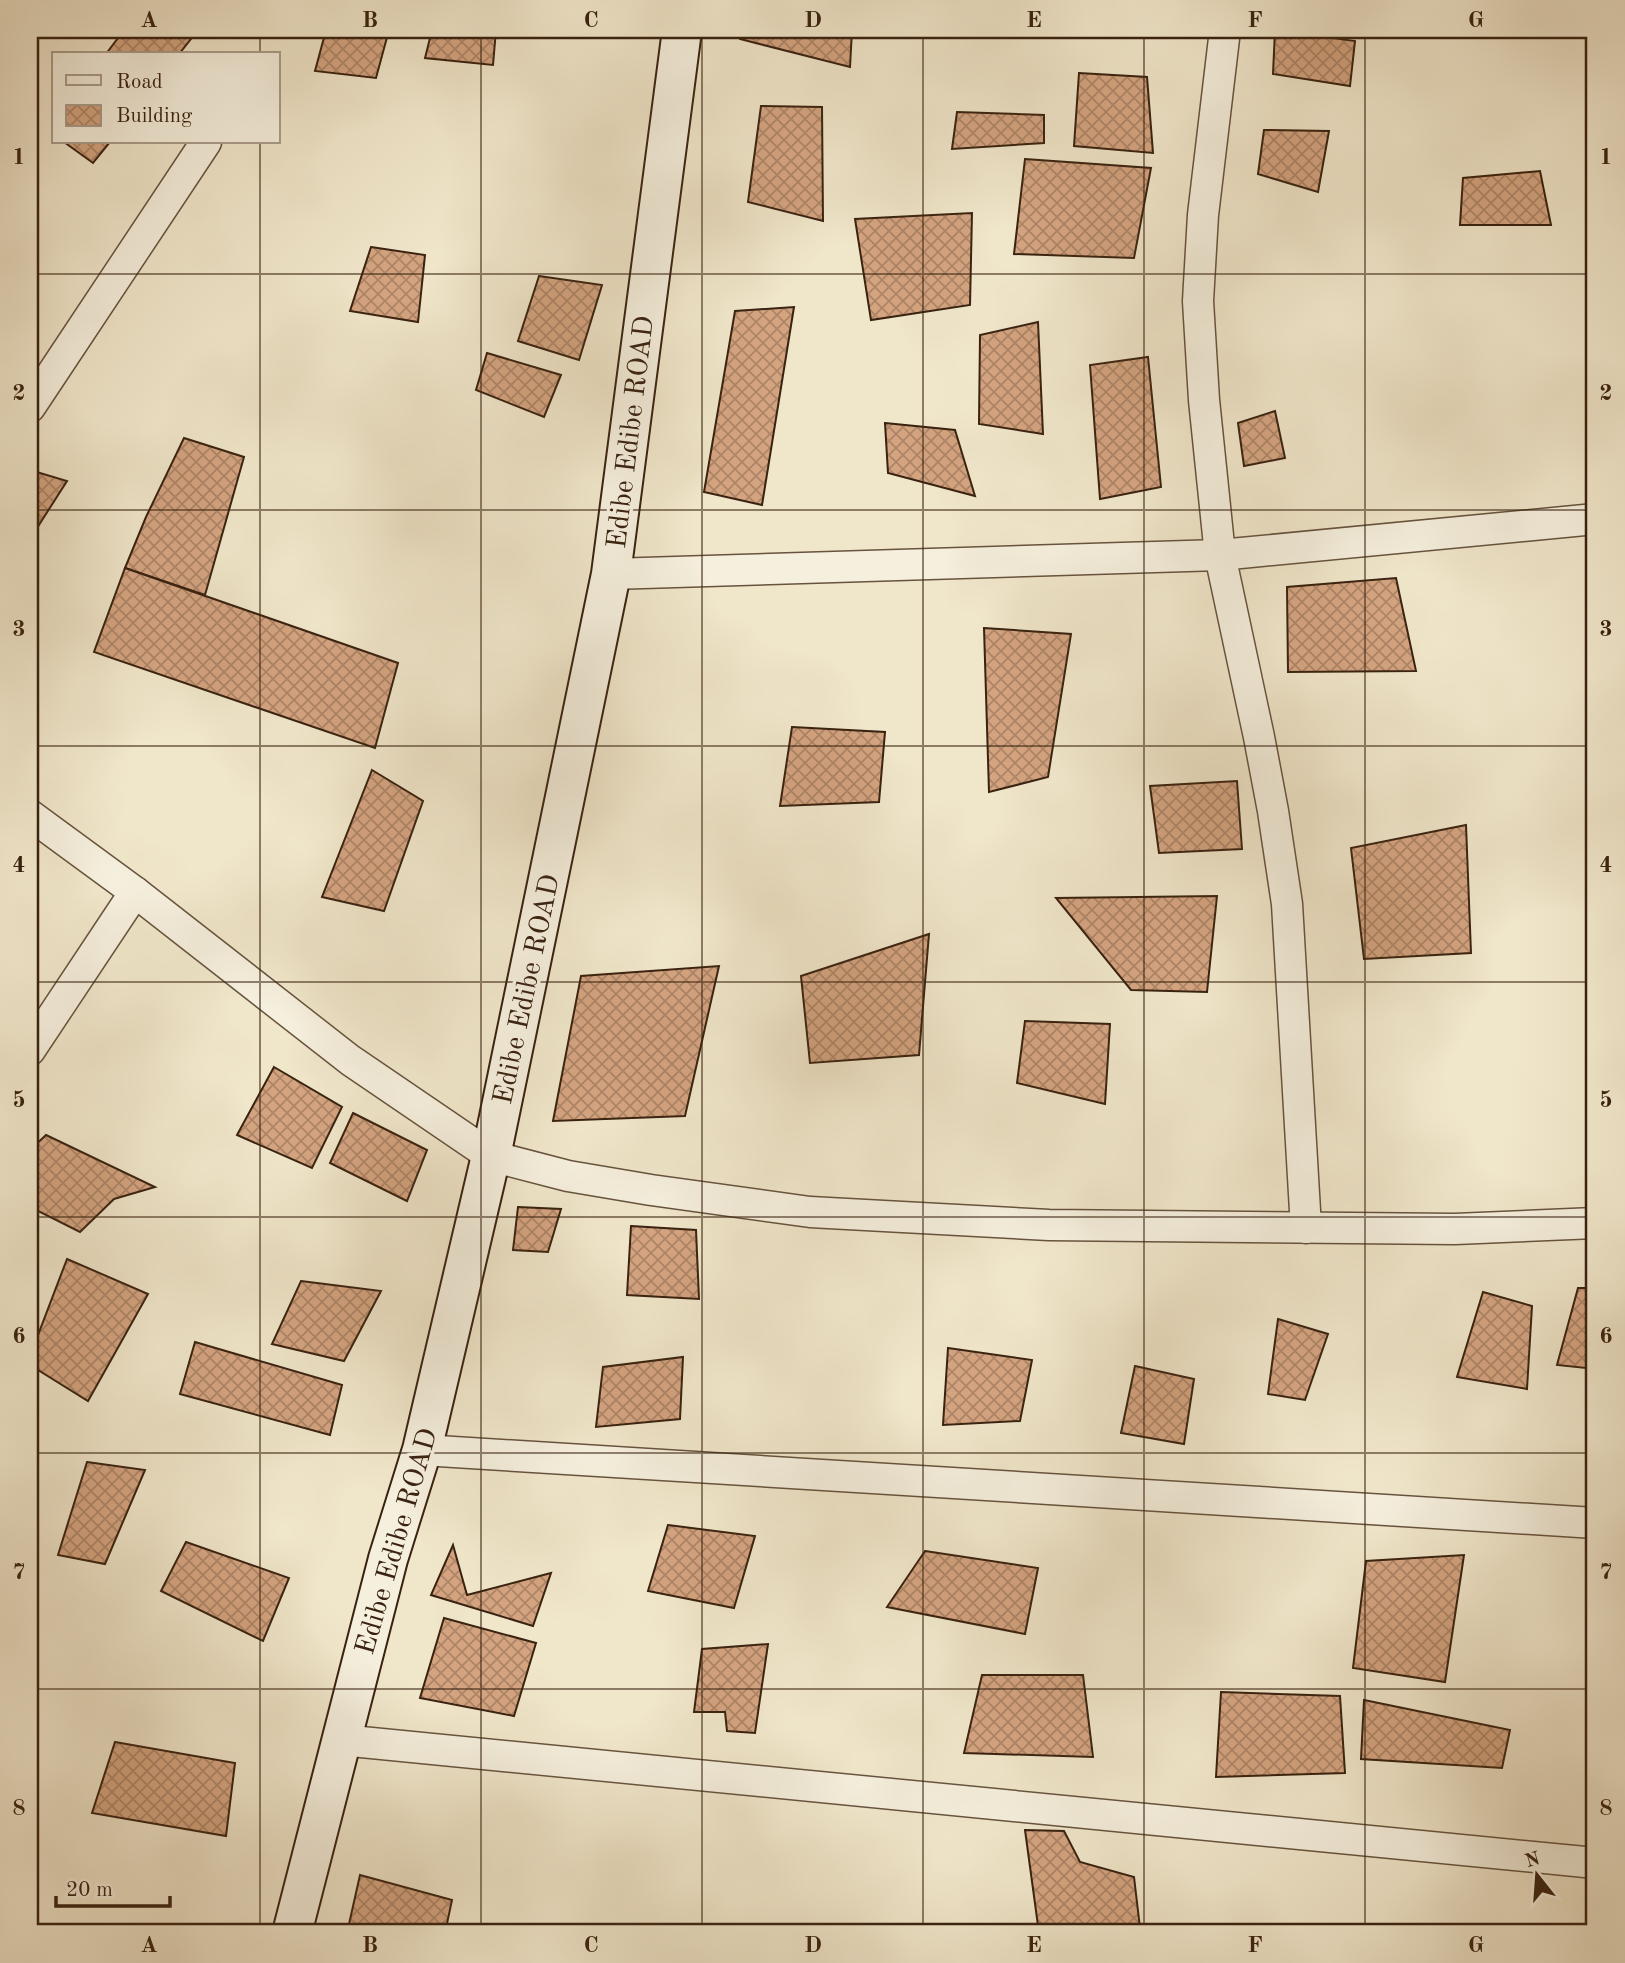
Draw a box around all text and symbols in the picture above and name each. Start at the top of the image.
text: A [140,9,158,32]
text: B [362,9,378,32]
text: C [583,9,599,32]
text: D [804,9,822,32]
text: E [1026,9,1042,32]
text: F [1247,9,1263,32]
text: G [1468,9,1484,32]
legend [52,52,280,144]
text: Road [116,72,163,93]
text: Building [116,106,193,127]
text: 1 [12,146,26,169]
text: 1 [1599,146,1613,169]
street label: Edibe Edibe ROAD [604,314,660,550]
text: 2 [12,382,26,405]
text: 2 [1599,382,1613,405]
text: 3 [12,618,26,641]
text: 3 [1599,618,1613,641]
text: 4 [12,854,26,877]
text: 4 [1599,854,1613,877]
street label: Edibe Edibe ROAD [490,872,566,1107]
text: 5 [12,1089,26,1112]
text: 5 [1599,1089,1613,1112]
text: 6 [12,1325,26,1348]
text: 6 [1599,1325,1613,1348]
street label: Edibe Edibe ROAD [352,1425,444,1658]
text: 7 [12,1561,26,1584]
text: 7 [1599,1561,1613,1584]
text: 8 [12,1797,26,1820]
text: 8 [1599,1797,1613,1820]
north arrow [1502,1840,1572,1910]
text: N [1523,1850,1543,1872]
scale bar [56,1865,170,1909]
text: 20 m [66,1880,113,1901]
text: A [140,1934,158,1957]
text: B [362,1934,378,1957]
text: C [583,1934,599,1957]
text: D [804,1934,822,1957]
text: E [1026,1934,1042,1957]
text: F [1247,1934,1263,1957]
text: G [1468,1934,1484,1957]

